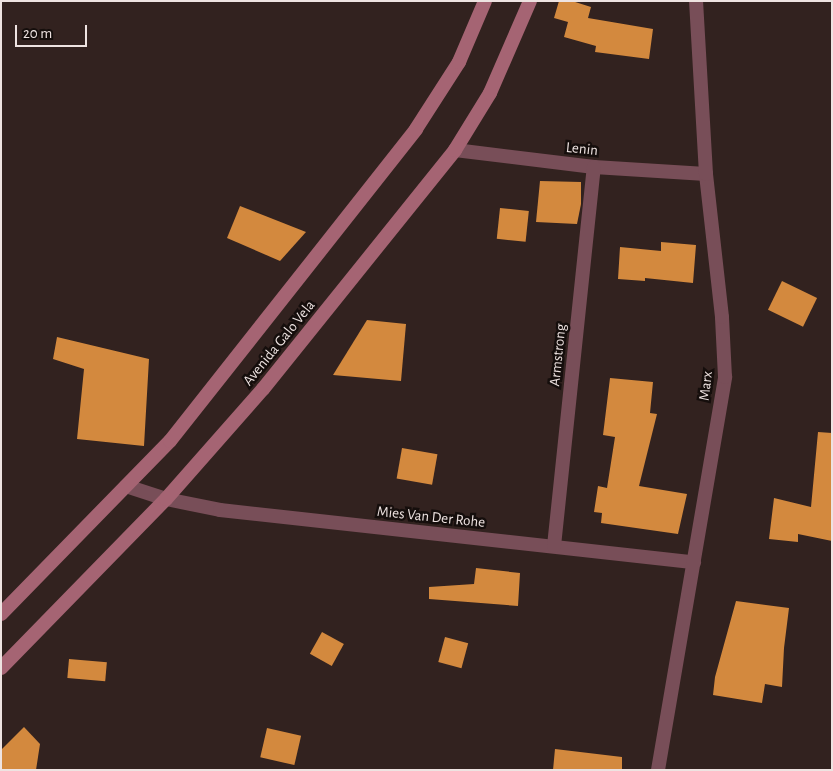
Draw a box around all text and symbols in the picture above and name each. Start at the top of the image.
scale bar [18,15,90,47]
text: 20 m [23,26,52,41]
street label: Lenin [565,138,599,160]
street label: Avenida Galo Vela [239,297,319,389]
street label: Armstrong [546,323,570,387]
street label: Marx [695,370,717,402]
street label: Mies Van Der Rohe [376,502,486,532]

